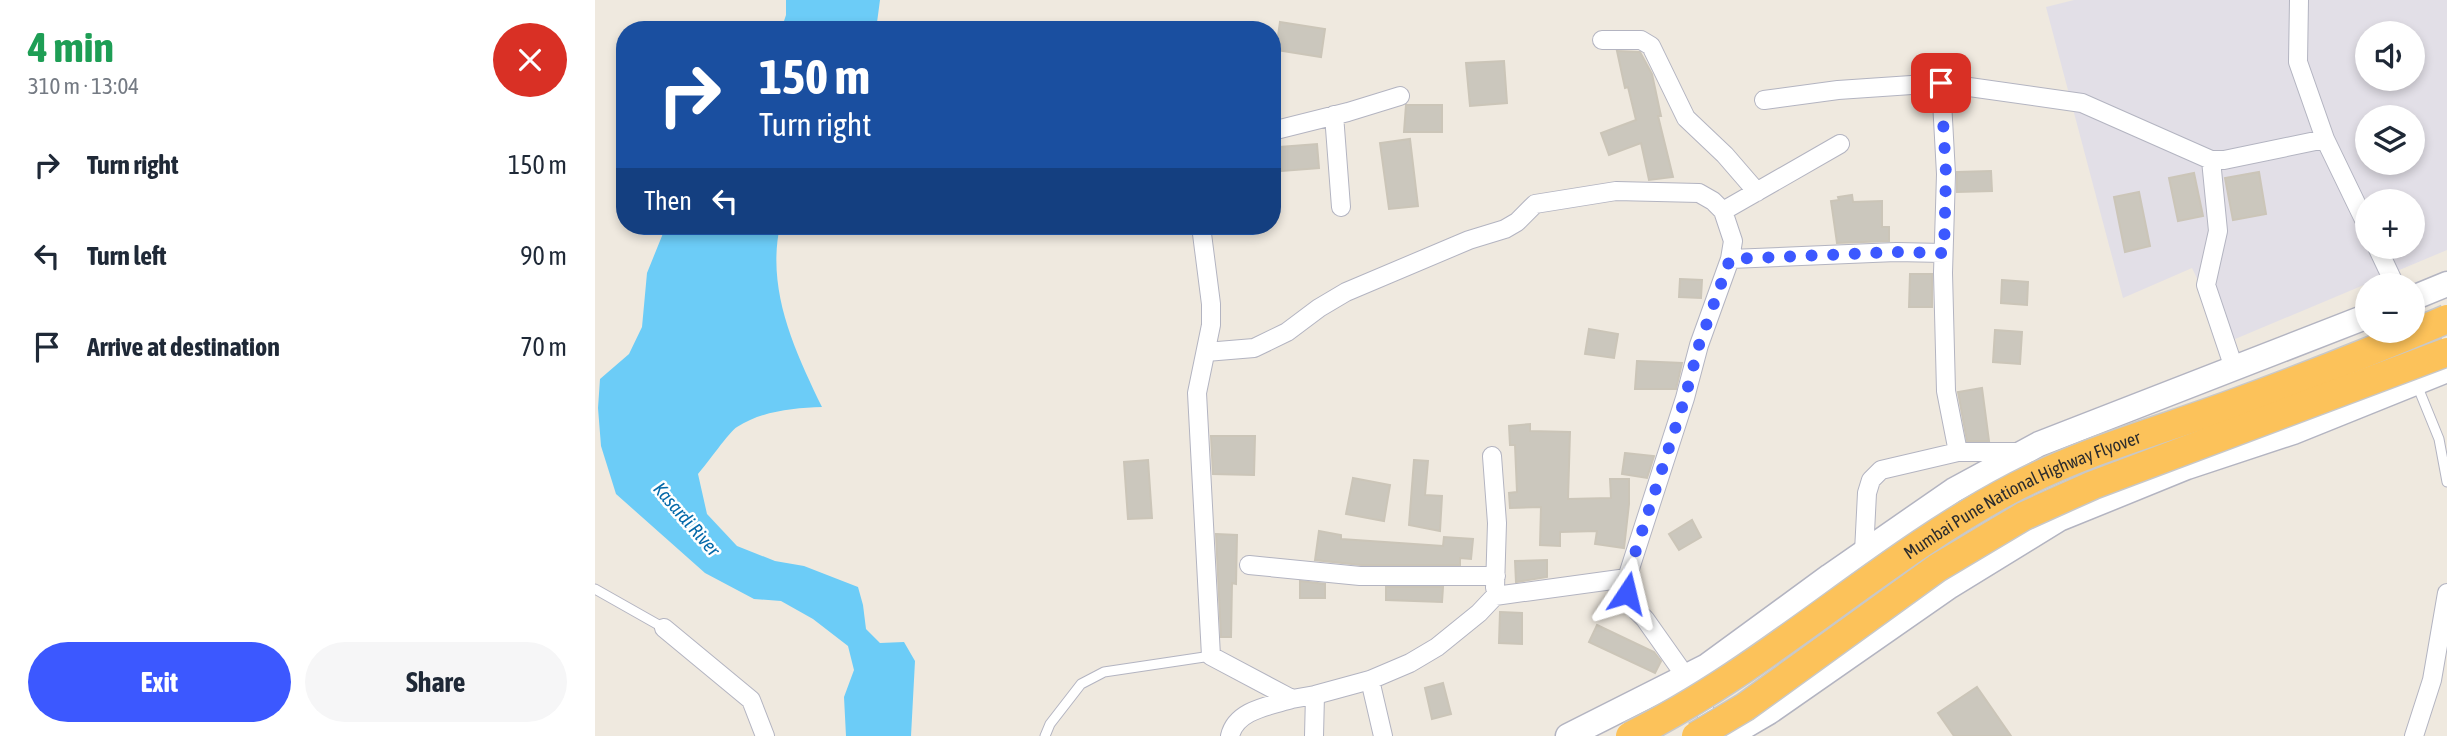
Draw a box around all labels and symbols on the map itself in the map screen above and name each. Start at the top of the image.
pin [1911,53,1971,113]
street label: Mumbai Pune National Highway Flyover [1899,426,2144,563]
water label: Kasardi River [649,478,726,561]
position arrow [1590,556,1664,630]

